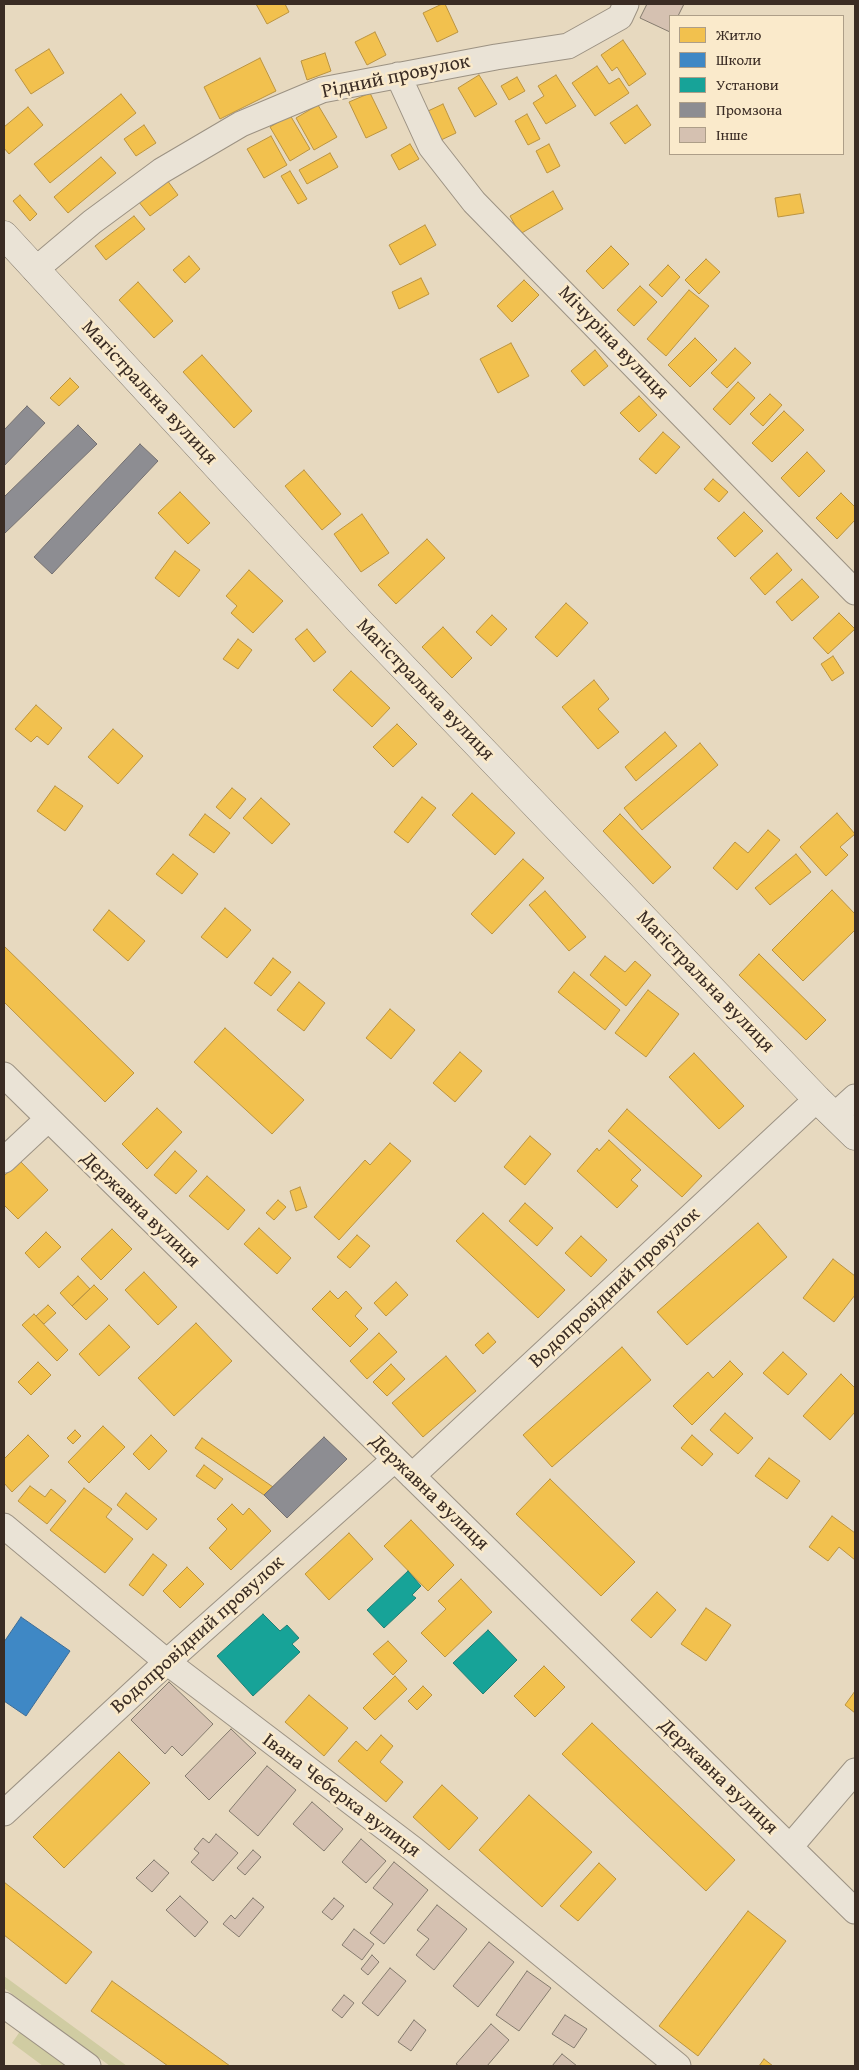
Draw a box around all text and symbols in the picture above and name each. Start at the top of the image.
legend [669,15,844,155]
text: Житло [716,24,761,45]
text: Школи [716,49,761,70]
street label: Рідний провулок [320,50,472,104]
text: Установи [716,74,779,95]
text: Промзона [716,99,782,120]
text: Інше [716,124,748,145]
street label: Мічуріна вулиця [553,281,673,405]
street label: Магістральна вулиця [76,316,222,470]
street label: Магістральна вулиця [351,614,499,766]
street label: Магістральна вулиця [631,906,779,1058]
street label: Державна вулиця [75,1147,205,1273]
street label: Водопровідний провулок [525,1203,705,1373]
street label: Державна вулиця [364,1430,494,1556]
street label: Водопровідний провулок [106,1551,290,1719]
street label: Державна вулиця [653,1714,783,1840]
street label: Івана Чеберка вулиця [257,1729,425,1863]

